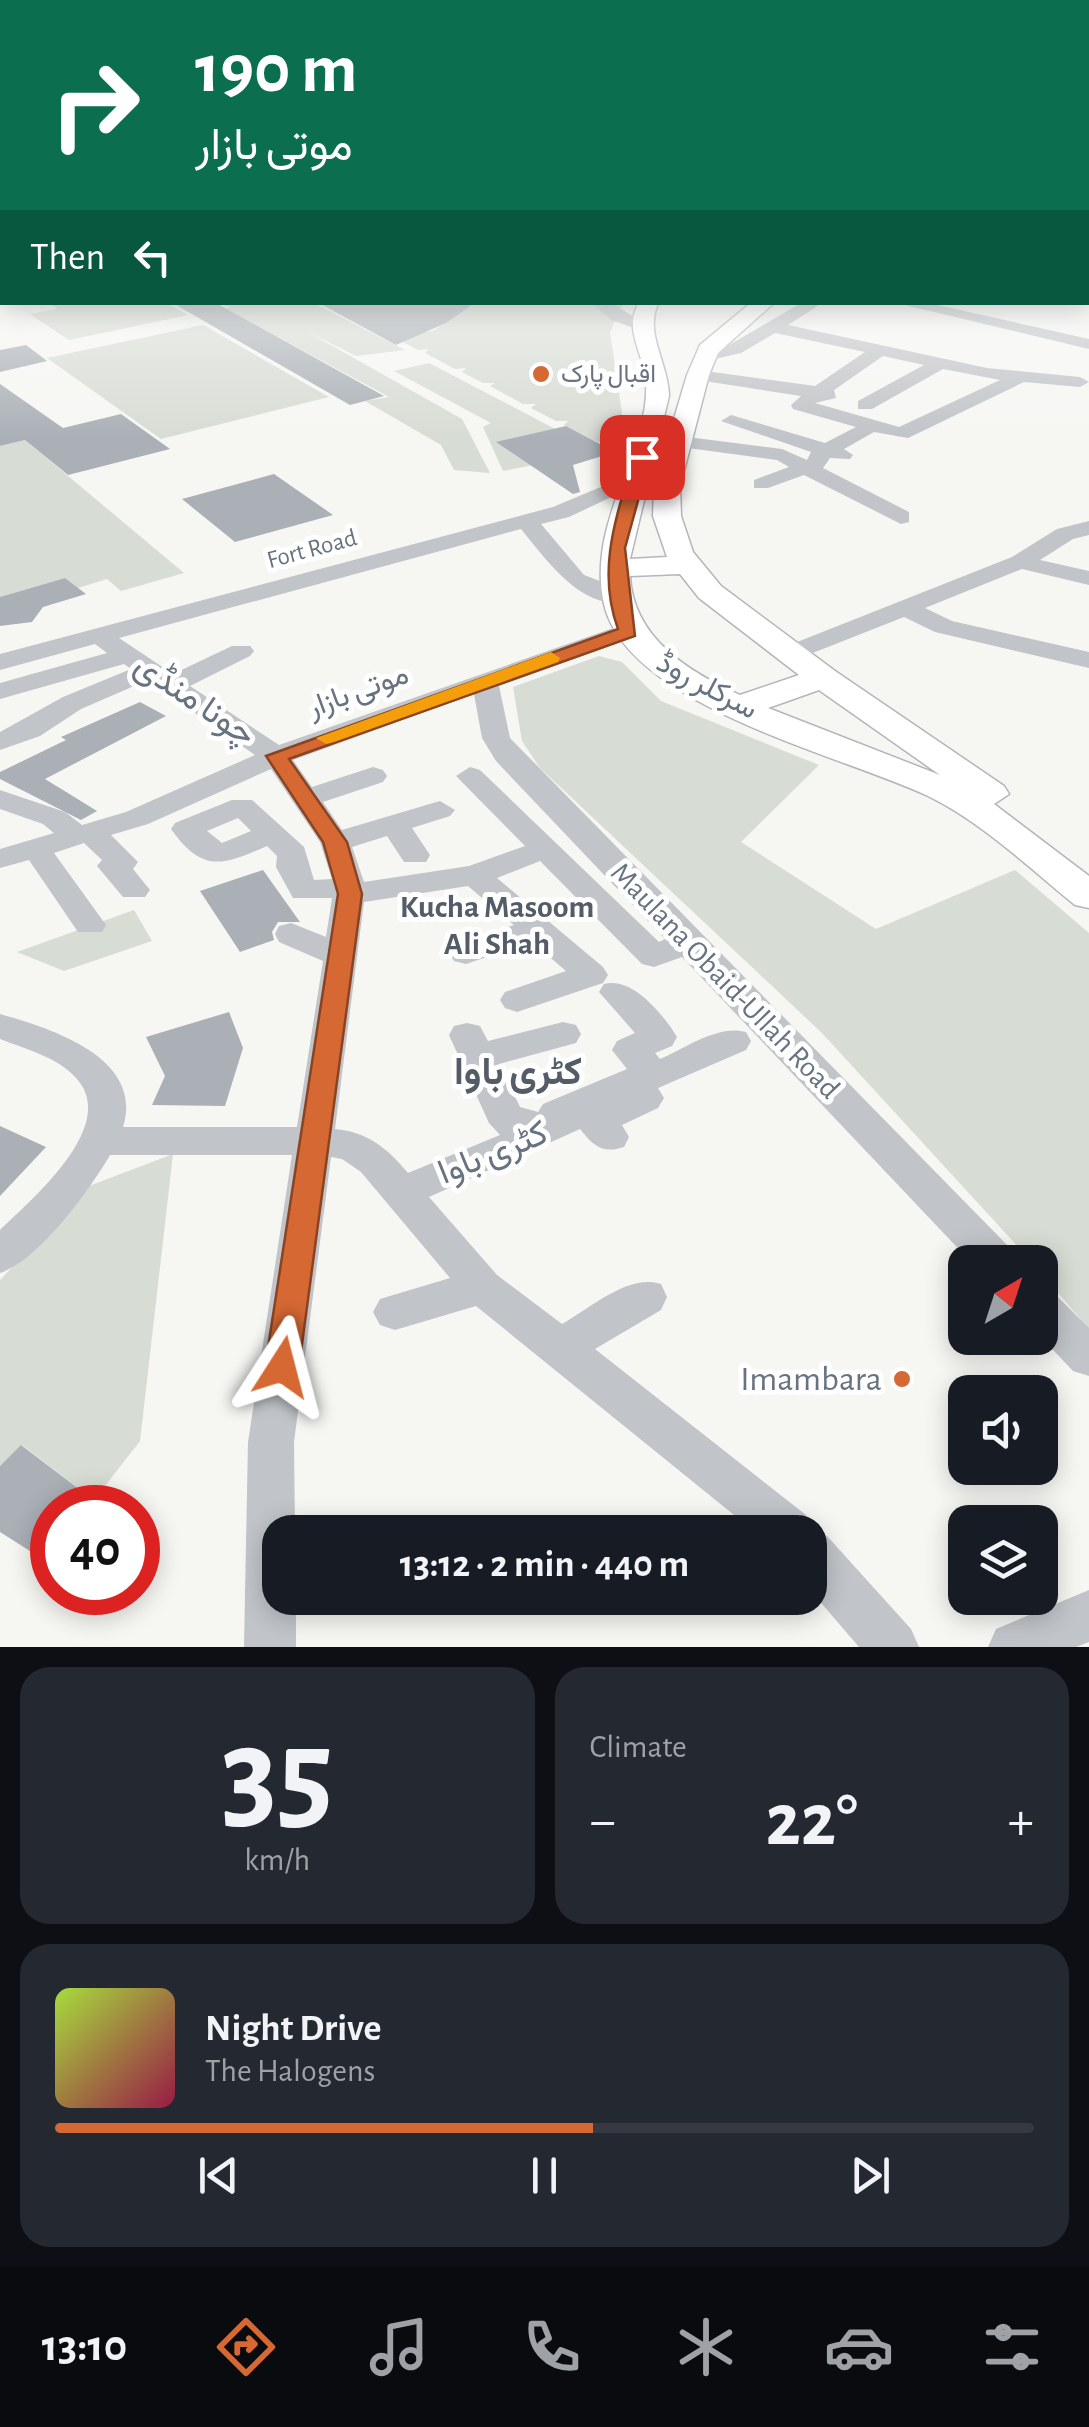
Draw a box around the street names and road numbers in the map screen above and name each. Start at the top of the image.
street label: Fort Road [264,525,360,573]
street label: چونا منڈی [125,645,263,757]
street label: سرکلر روڈ [651,646,763,727]
street label: موتی بازار [303,659,413,725]
street label: Maulana Obaid-Ullah Road [605,857,845,1105]
street label: کٹری باوا [433,1115,554,1193]

